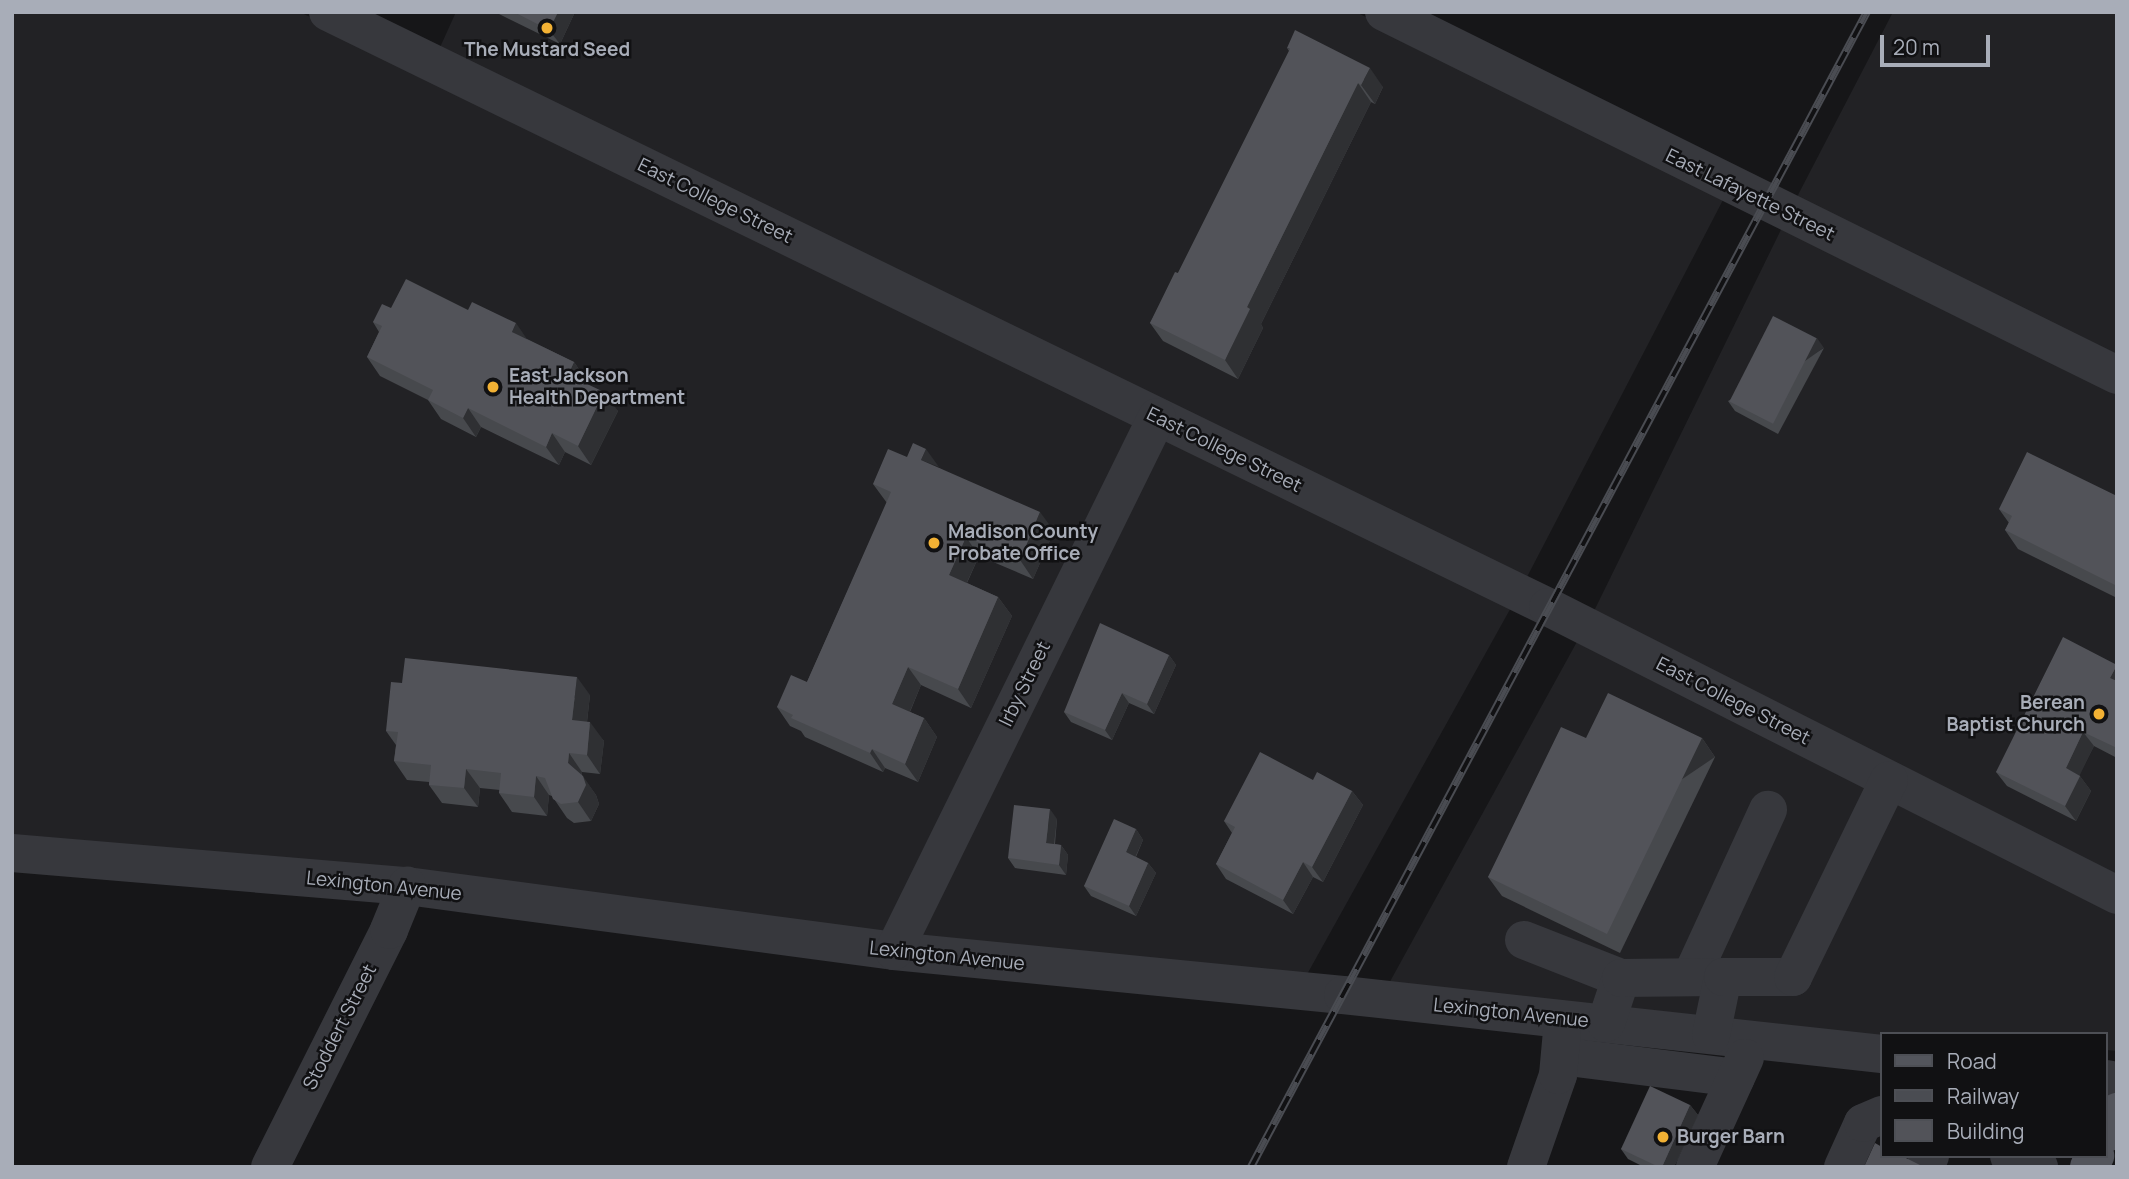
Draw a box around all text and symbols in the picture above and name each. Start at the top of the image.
marker: The Mustard Seed [539,20,555,36]
scale bar [1884,21,1994,65]
text: 20 m [1893,33,1940,61]
place label: The Mustard Seed [464,39,630,61]
street label: East Lafayette Street [1662,144,1838,246]
street label: East College Street [634,154,796,248]
place label: East Jackson Health Department [509,365,685,409]
marker: East Jackson Health Department [483,377,503,397]
street label: East College Street [1143,403,1305,497]
place label: Madison County Probate Office [948,521,1098,565]
marker: Madison County Probate Office [926,535,942,551]
street label: Irby Street [995,638,1055,730]
street label: East College Street [1652,652,1814,750]
place label: Berean Baptist Church [1946,692,2085,736]
marker: Berean Baptist Church [2091,706,2107,722]
street label: Lexington Avenue [305,867,463,905]
street label: Lexington Avenue [868,937,1026,975]
street label: Stoddert Street [299,960,381,1094]
street label: Lexington Avenue [1432,994,1590,1032]
legend [1881,1032,2108,1158]
text: Road [1947,1047,1997,1075]
text: Railway [1947,1082,2019,1110]
text: Building [1947,1117,2024,1145]
place label: Burger Barn [1677,1126,1785,1148]
marker: Burger Barn [1655,1129,1671,1145]

